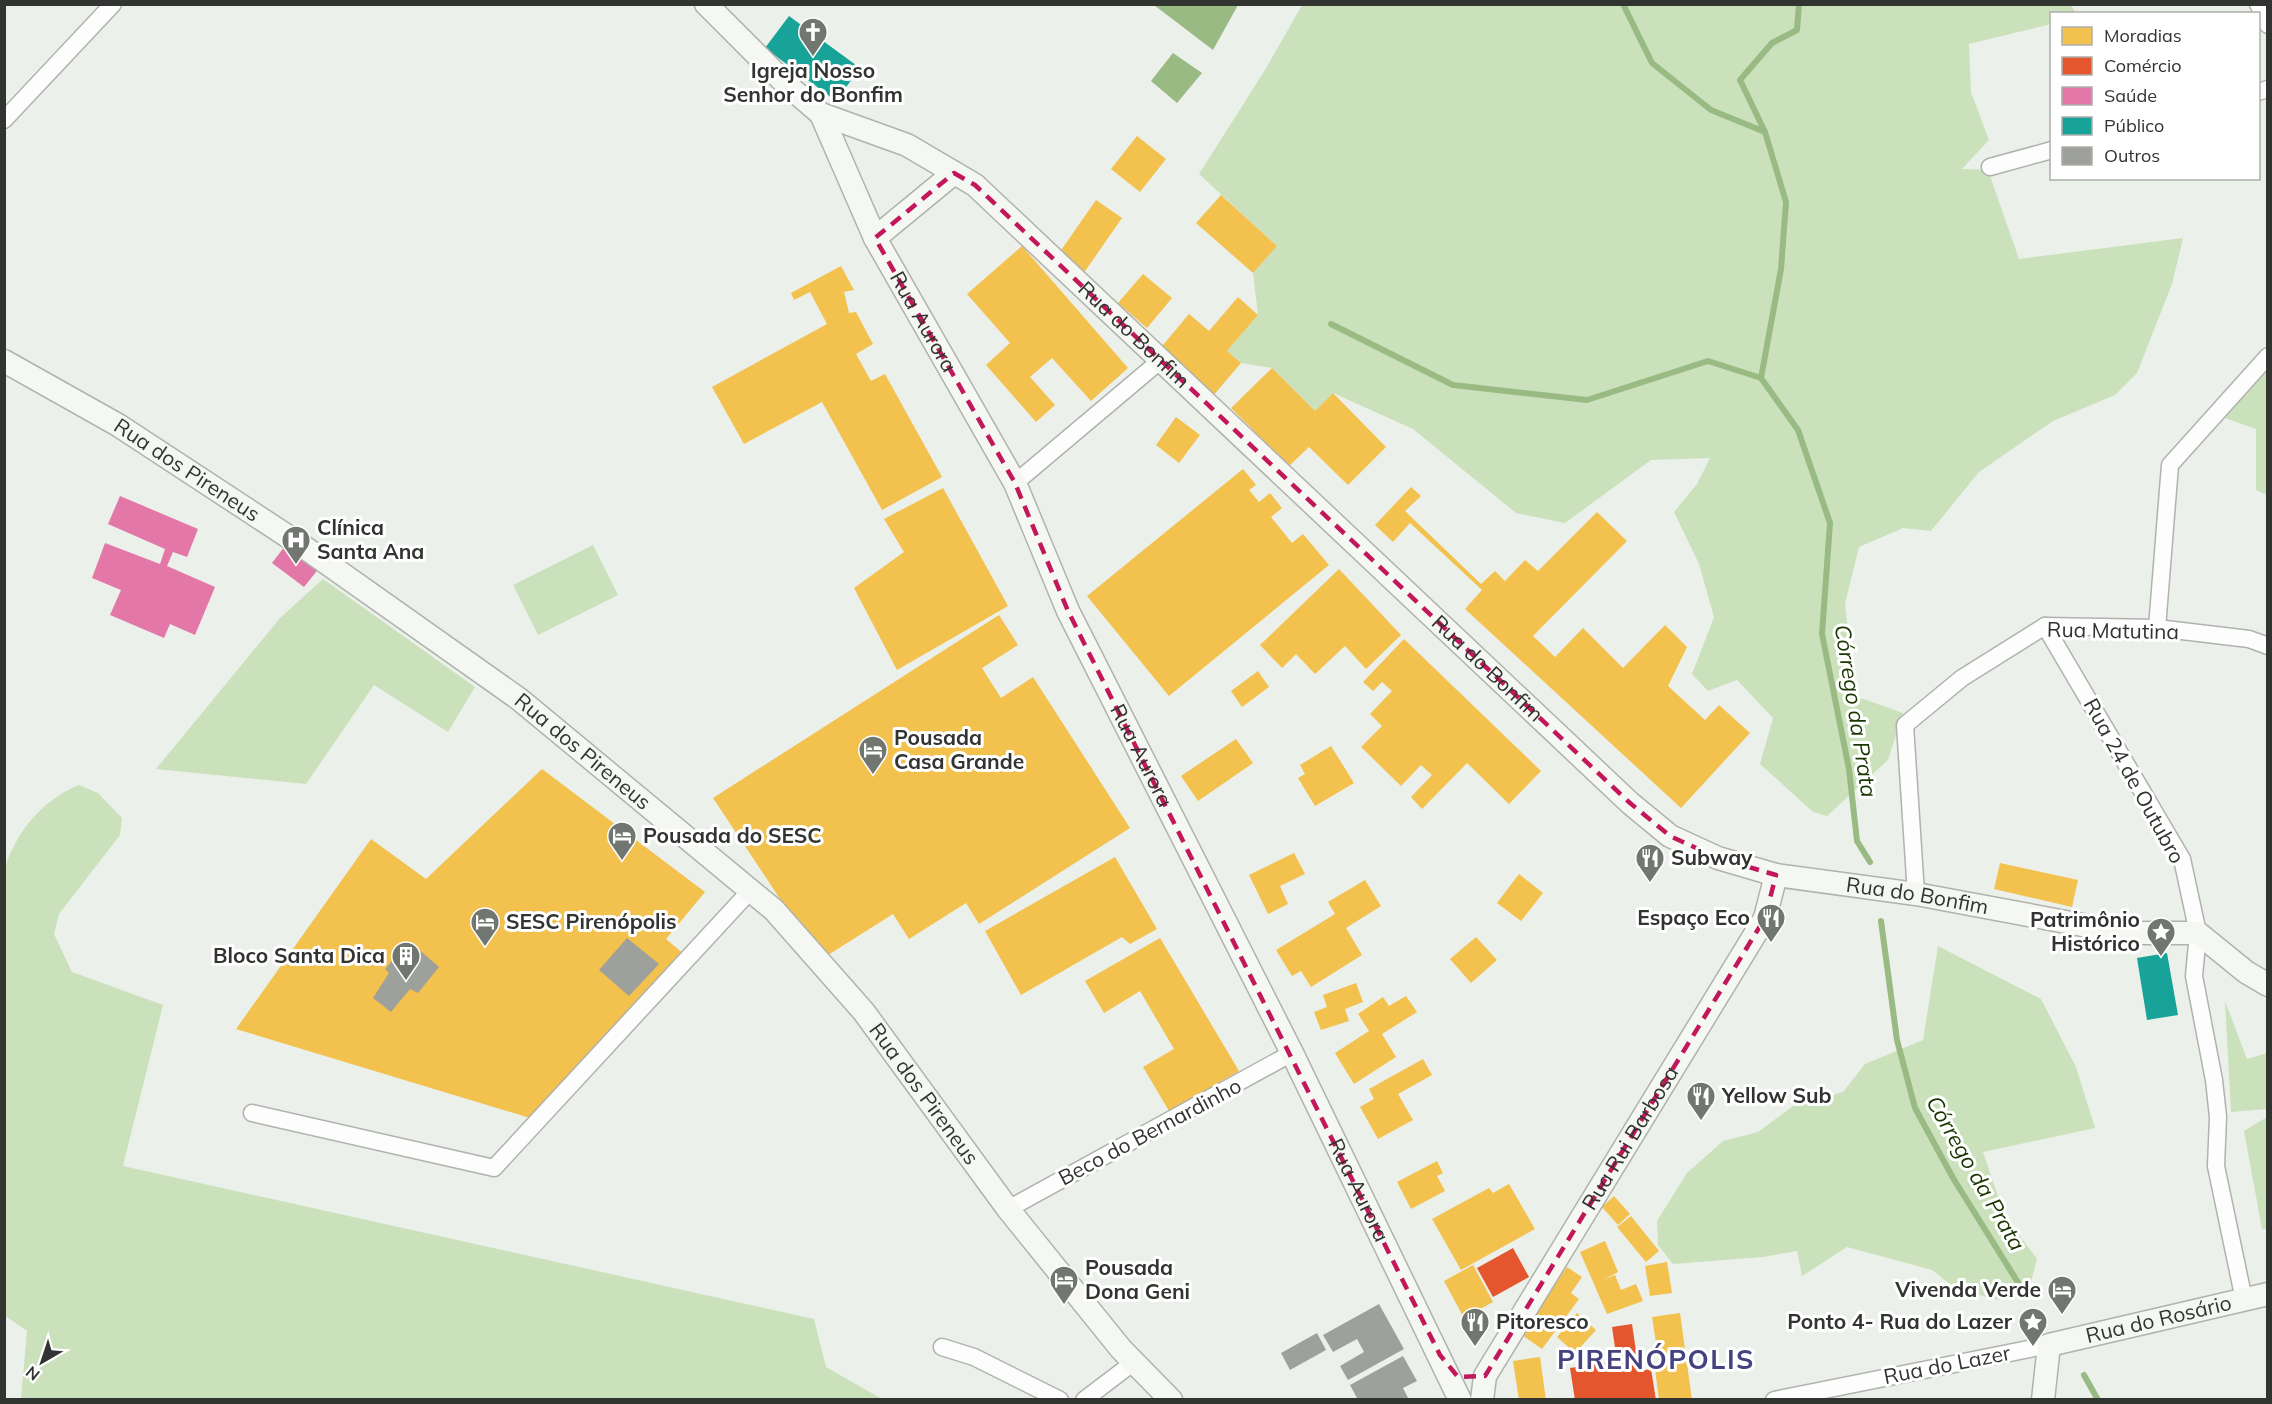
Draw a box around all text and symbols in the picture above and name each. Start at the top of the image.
legend [2050,12,2260,180]
church icon: Igreja Nosso Senhor do Bonfim [797,16,829,58]
text: Moradias [2104,24,2182,47]
text: Comércio [2104,54,2181,77]
place label: Igreja Nosso Senhor do Bonfim [723,57,903,107]
text: Saúde [2104,84,2157,107]
text: Público [2104,114,2164,137]
text: Outros [2104,144,2160,167]
street label: Rua Aurora [885,266,963,377]
street label: Rua do Bonfim [1073,275,1196,393]
street label: Rua dos Pireneus [109,412,265,527]
place label: Clínica Santa Ana [317,514,424,564]
hospital icon: Clínica Santa Ana [280,524,312,566]
street label: Rua do Bonfim [1427,609,1549,727]
street label: Rua Matutina [2047,616,2179,644]
water label: Córrego da Prata [1829,623,1883,799]
street label: Rua dos Pireneus [510,687,657,815]
street label: Rua 24 de Outubro [2079,693,2191,868]
street label: Rua Aurora [1105,699,1179,811]
place label: Pousada Casa Grande [894,724,1024,774]
hotel icon: Pousada Casa Grande [857,734,889,776]
hotel icon: Pousada do SESC [606,820,638,862]
place label: Pousada do SESC [643,822,822,848]
restaurant icon: Subway [1634,842,1666,884]
place label: Subway [1671,844,1753,870]
street label: Rua do Bonfim [1845,871,1991,919]
restaurant icon: Espaço Eco [1755,902,1787,944]
place label: Espaço Eco [1637,904,1750,930]
hotel icon: SESC Pirenópolis [469,906,501,948]
place label: Patrimônio Histórico [2030,906,2140,956]
place label: SESC Pirenópolis [506,908,677,934]
place icon: Patrimônio Histórico [2145,916,2177,958]
building icon: Bloco Santa Dica [390,940,422,982]
place label: Bloco Santa Dica [213,942,385,968]
street label: Rua dos Pireneus [864,1017,985,1169]
street label: Rua Rui Barbosa [1576,1061,1683,1214]
street label: Beco do Bernardinho [1054,1072,1245,1190]
restaurant icon: Yellow Sub [1685,1080,1717,1122]
place label: Yellow Sub [1721,1082,1832,1108]
water label: Córrego da Prata [1920,1090,2032,1256]
street label: Rua Aurora [1323,1134,1395,1246]
place label: Pousada Dona Geni [1085,1254,1190,1304]
hotel icon: Pousada Dona Geni [1048,1264,1080,1306]
hotel icon: Vivenda Verde [2046,1274,2078,1316]
place label: Vivenda Verde [1894,1276,2041,1302]
street label: Rua do Rosário [2083,1289,2234,1348]
restaurant icon: Pitoresco [1459,1306,1491,1348]
place icon: Ponto 4- Rua do Lazer [2017,1306,2049,1348]
place label: Pitoresco [1496,1308,1589,1334]
place label: Ponto 4- Rua do Lazer [1787,1308,2013,1334]
north arrow [12,1332,72,1392]
street label: Rua do Lazer [1881,1339,2013,1389]
district label: PIRENÓPOLIS [1557,1342,1755,1376]
text: N [22,1362,44,1385]

